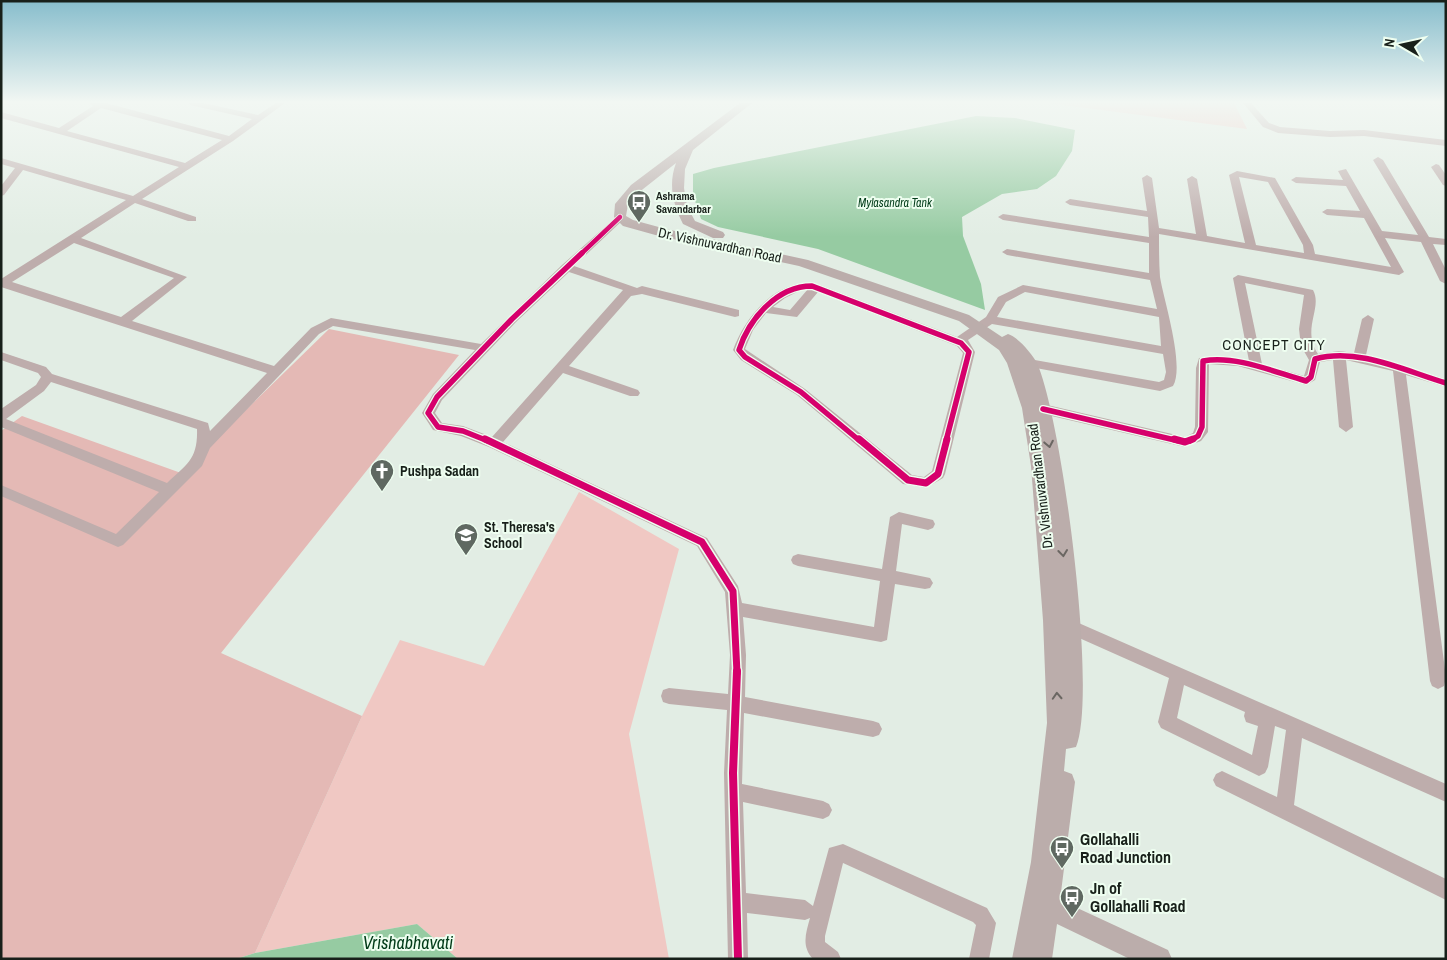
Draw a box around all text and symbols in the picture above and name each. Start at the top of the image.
north arrow [1377,20,1427,70]
text: N [1380,37,1399,48]
bus stop icon: Ashrama Savandarbar [626,189,652,223]
place label: Ashrama Savandarbar [656,189,711,216]
water label: Mylasandra Tank [858,195,933,211]
street label: Dr. Vishnuvardhan Road [657,223,783,267]
district label: CONCEPT CITY [1222,334,1326,355]
street label: Dr. Vishnuvardhan Road [1023,423,1057,549]
one-way arrow [1044,440,1054,449]
church icon: Pushpa Sadan [369,458,395,492]
place label: Pushpa Sadan [400,462,479,480]
place label: St. Theresa's School [484,518,555,552]
school or university icon: St. Theresa's School [453,522,479,556]
one-way arrow [1057,549,1068,557]
one-way arrow [1051,692,1062,700]
place label: Gollahalli Road Junction [1080,828,1171,868]
bus stop icon: Gollahalli Road Junction [1049,835,1075,869]
place label: Jn of Gollahalli Road [1090,877,1186,917]
bus stop icon: Jn of Gollahalli Road [1059,884,1085,918]
water label: Vrishabhavati [363,930,453,955]

